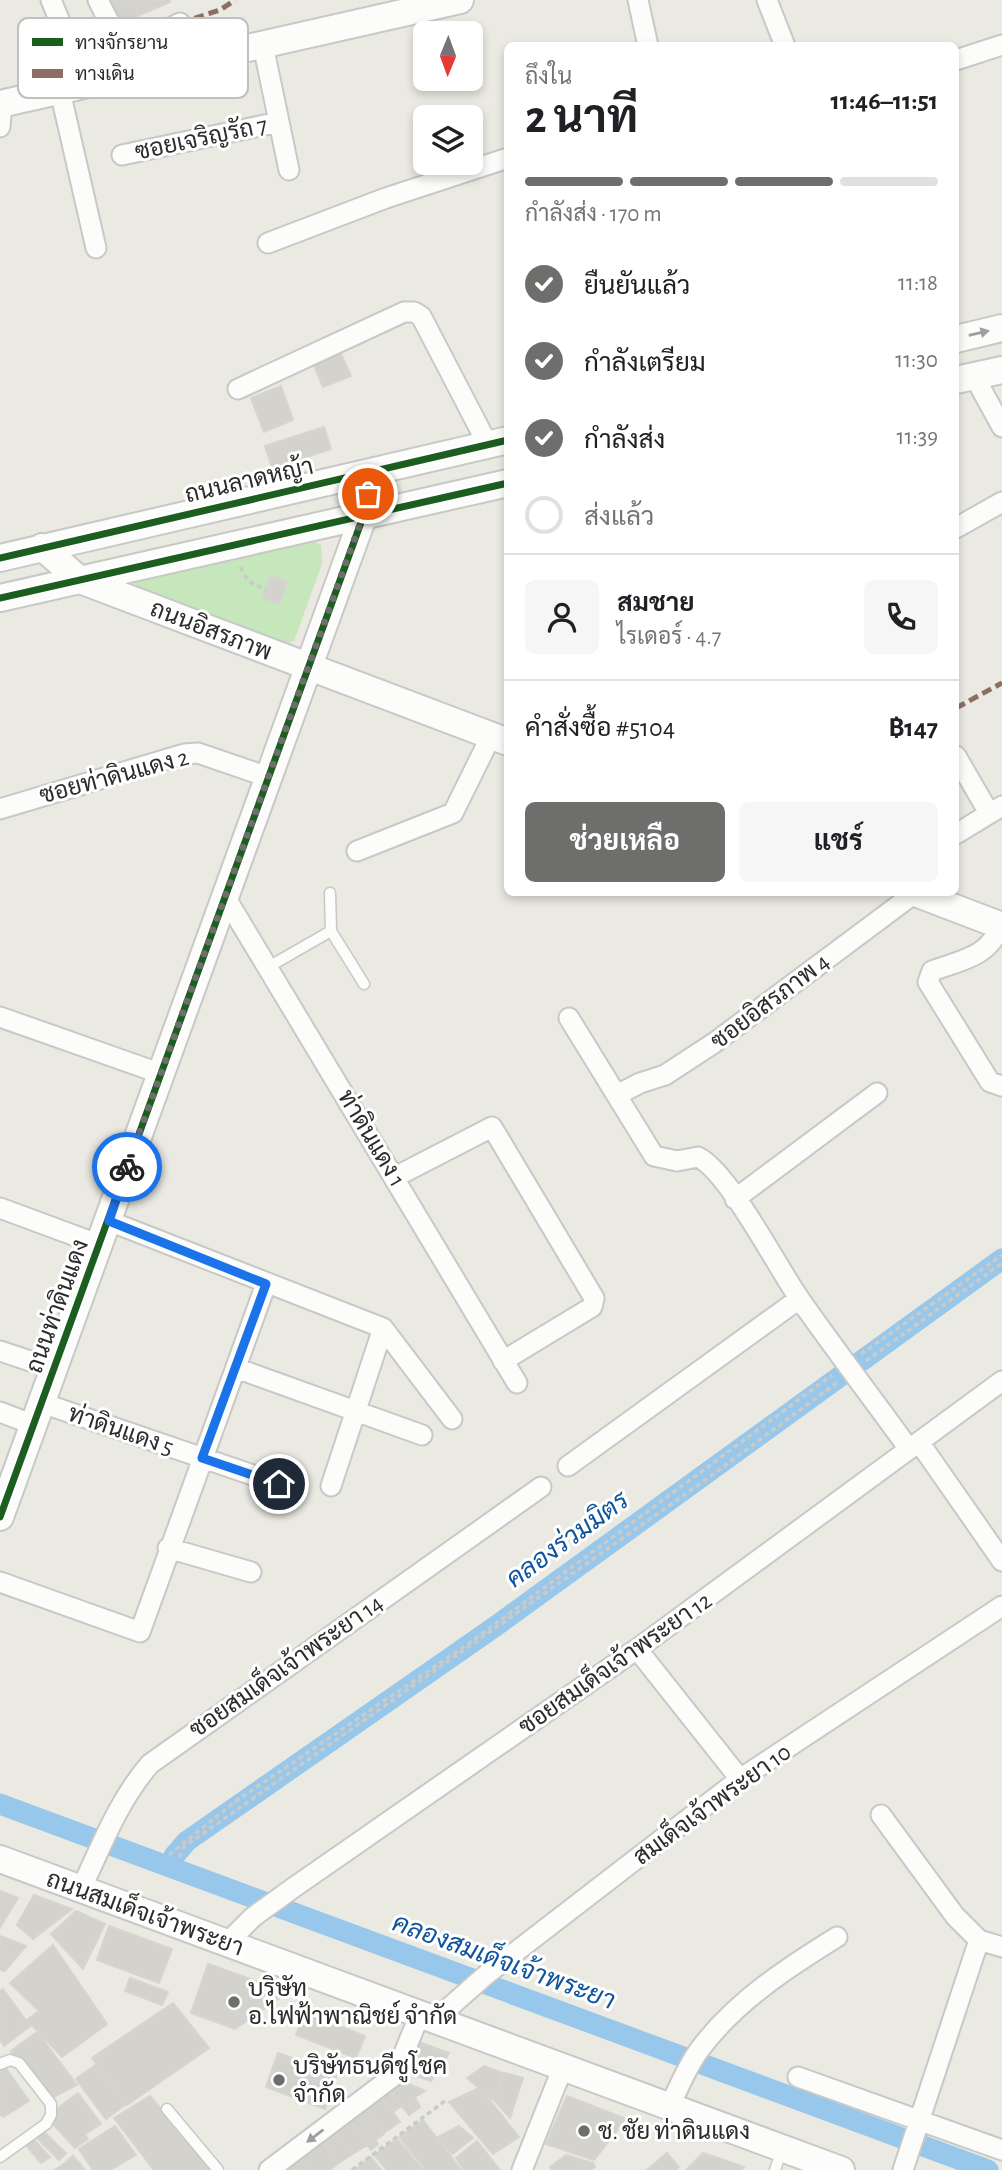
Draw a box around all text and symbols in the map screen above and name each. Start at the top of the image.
legend [18,18,248,98]
north arrow [413,21,483,91]
map controls [413,21,483,175]
text: ทางจักรยาน [75,32,168,53]
text: ทางเดิน [75,63,135,84]
text: ถึงใน [525,66,572,89]
text: 11:46–11:51 [830,88,938,114]
text: 2 นาที [525,95,638,141]
button: layers [413,105,483,175]
street label: ซอยเจริญรัถ 7 [132,110,270,166]
text: กำลังส่ง · 170 m [525,203,662,226]
icon: check [525,265,563,303]
text: 11:18 [898,272,938,295]
text: ยืนยันแล้ว [584,273,690,299]
one-way arrow [968,328,990,339]
icon: check [525,342,563,380]
text: 11:30 [895,349,938,372]
text: กำลังเตรียม [584,350,706,376]
icon: check [525,419,563,457]
text: 11:39 [897,426,938,449]
text: กำลังส่ง [584,427,665,453]
street label: ถนนลาดหญ้า [182,451,316,508]
pin [338,464,398,524]
icon: bag [349,475,387,513]
text: ส่งแล้ว [584,504,654,530]
button: person [525,580,599,654]
button: phone [864,580,938,654]
text: สมชาย [617,590,694,616]
street label: ถนนอิสรภาพ [147,594,276,665]
text: ไรเดอร์ · 4.7 [617,626,721,649]
text: คำสั่งซื้อ #5104 [525,715,675,741]
text: ฿147 [889,715,938,741]
street label: ซอยท่าดินแดง 2 [36,743,192,808]
button: ช่วยเหลือ [525,802,725,882]
button: แชร์ [739,802,938,882]
street label: ซอยอิสรภาพ 4 [705,947,834,1054]
street label: ท่าดินแดง 1 [333,1084,412,1191]
courier [92,1132,162,1202]
icon: bike [108,1148,146,1186]
street label: ถนนท่าดินแดง [20,1235,93,1376]
street label: ท่าดินแดง 5 [65,1399,178,1460]
pin [249,1454,309,1514]
icon: home [260,1465,298,1503]
water label: คลองร่วมมิตร [500,1484,635,1593]
street label: ซอยสมเด็จเจ้าพระยา 12 [512,1583,716,1739]
street label: ซอยสมเด็จเจ้าพระยา 14 [182,1586,387,1742]
street label: สมเด็จเจ้าพระยา 10 [626,1735,796,1870]
street label: ถนนสมเด็จเจ้าพระยา [43,1862,248,1961]
water label: คลองสมเด็จเจ้าพระยา [389,1904,620,2014]
place label: บริษัท อ.ไฟฟ้าพาณิชย์ จำกัด [248,1974,457,2029]
marker: บริษัท อ.ไฟฟ้าพาณิชย์ จำกัด [226,1994,242,2010]
place label: บริษัทธนดีชูโชค จำกัด [293,2050,447,2107]
marker: บริษัทธนดีชูโชค จำกัด [271,2072,287,2088]
place label: ช. ชัย ท่าดินแดง [598,2117,750,2144]
marker: ช. ชัย ท่าดินแดง [576,2123,592,2139]
one-way arrow [306,2128,324,2142]

